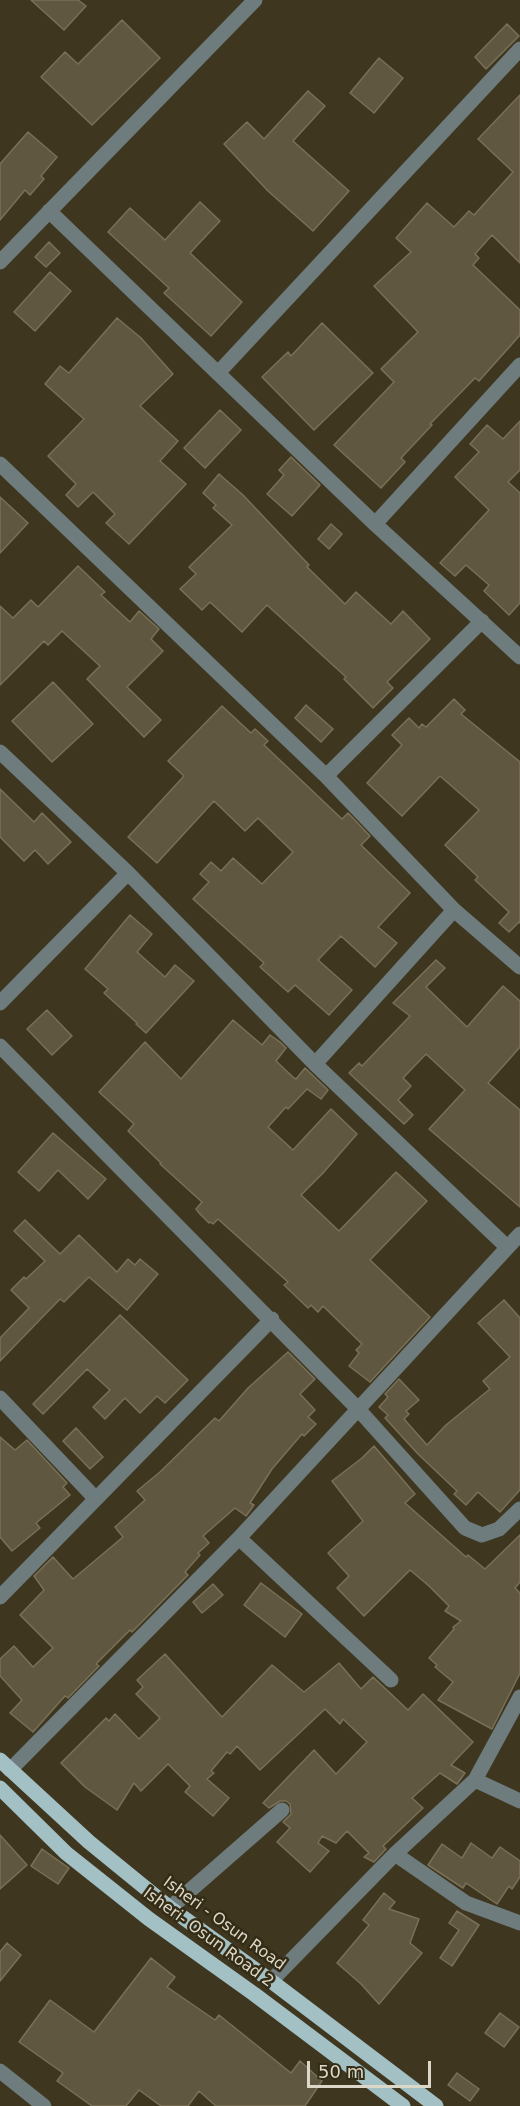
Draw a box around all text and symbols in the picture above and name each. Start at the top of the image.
street label: Isheri - Osun Road [159,1873,289,1975]
street label: Isheri- Osun Road 2 [139,1884,277,1992]
scale bar [310,2049,434,2087]
text: 50 m [318,2061,364,2082]

